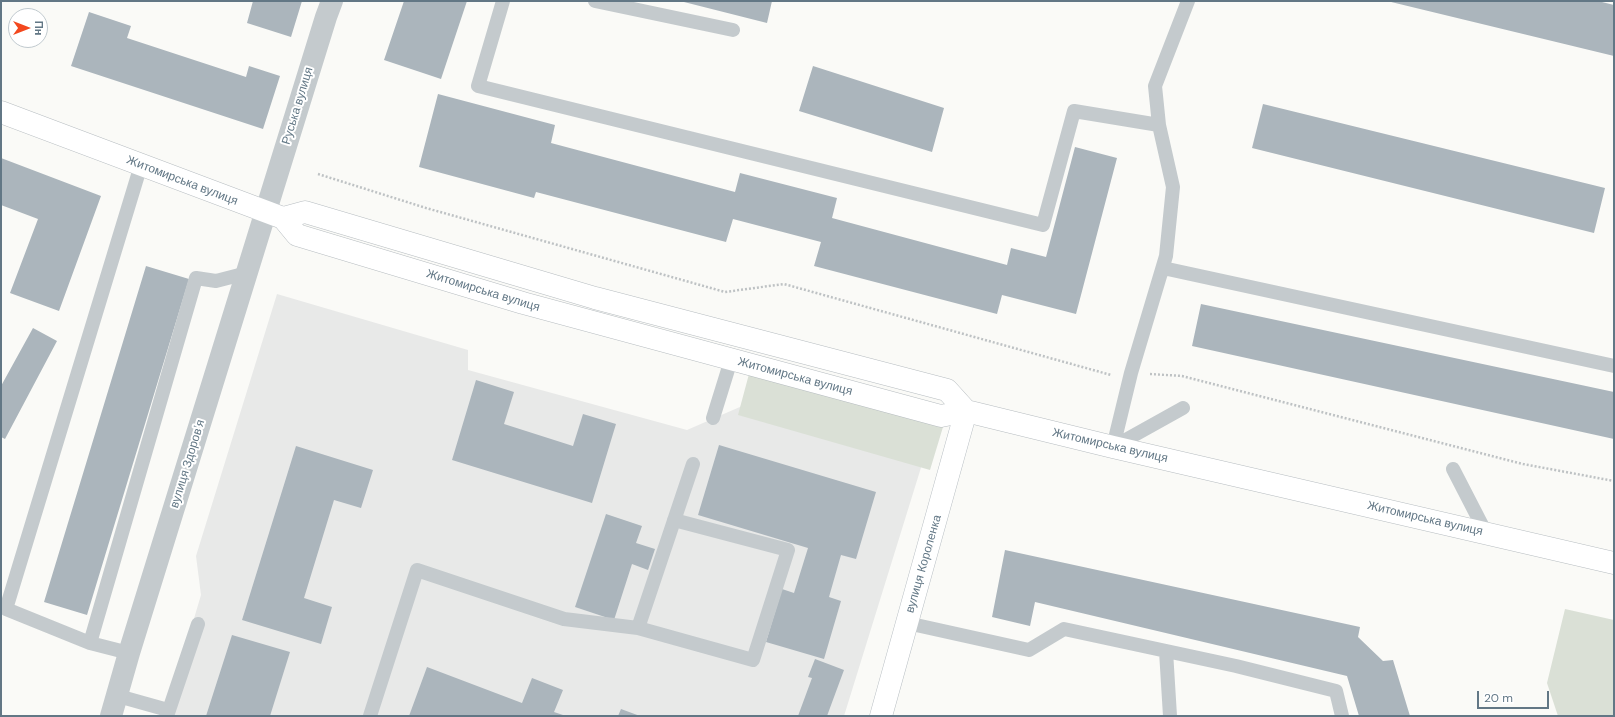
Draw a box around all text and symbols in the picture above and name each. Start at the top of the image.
north arrow [8,8,48,48]
text: Пн [32,21,46,35]
street label: Руська вулиця [279,65,317,147]
street label: Житомирська вулиця [124,153,240,209]
street label: Житомирська вулиця [424,267,542,315]
street label: Житомирська вулиця [736,355,854,399]
street label: вулиця Здоровʼя [168,418,208,510]
street label: Житомирська вулиця [1051,426,1169,466]
street label: Житомирська вулиця [1366,499,1484,539]
street label: вулиця Короленка [903,513,945,615]
scale bar [1479,683,1551,709]
text: 20 m [1484,690,1513,706]

